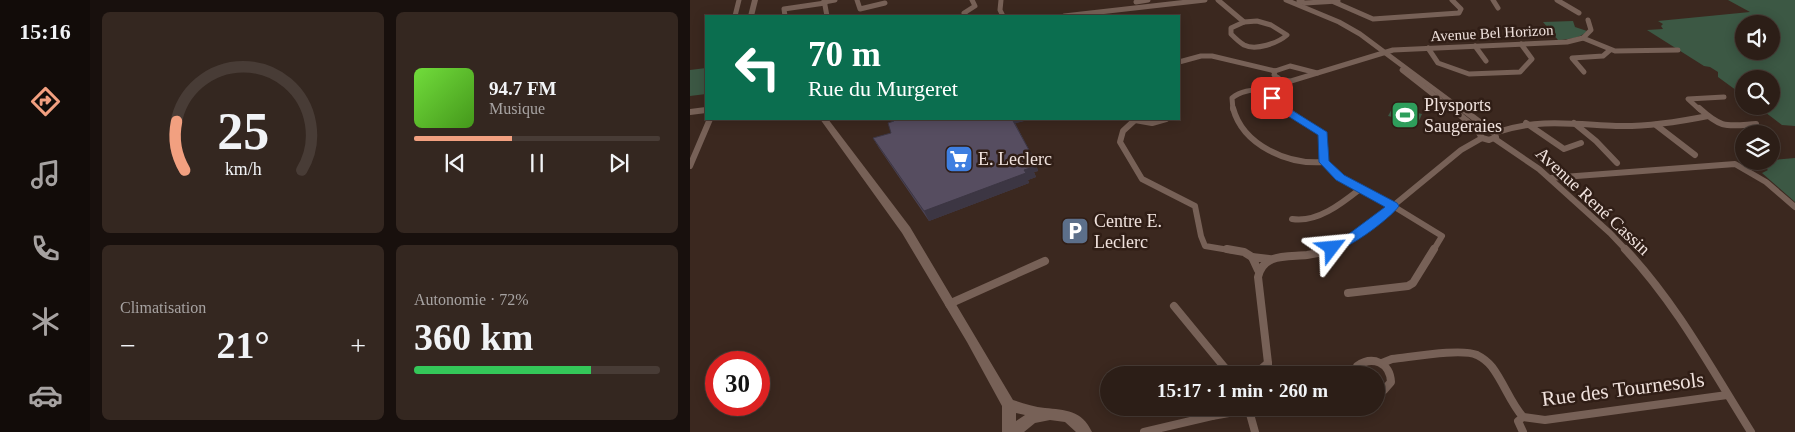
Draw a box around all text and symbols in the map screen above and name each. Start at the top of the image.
map controls [1735,15,1780,170]
button: sound [1735,15,1780,60]
text: 15:16 [19,19,71,44]
street label: Avenue Bel Horizon [1430,22,1554,44]
icon: left [725,35,790,100]
text: 70 m [808,35,881,74]
button: search [1735,70,1780,115]
text: Rue du Murgeret [808,76,958,101]
pin [1251,77,1293,119]
text: 94.7 FM [489,78,557,99]
icon: directions [28,84,63,119]
icon: arrive [1258,84,1286,112]
place label: Plysports Saugeraies [1424,95,1502,136]
text: Musique [489,100,545,117]
sports icon: Plysports Saugeraies [1390,100,1420,130]
text: 25 [217,103,269,160]
button: layers [1735,125,1780,170]
street label: Avenue René Cassin [1532,143,1654,259]
supermarket icon: E. Leclerc [944,144,974,174]
icon: previous [441,149,469,177]
icon: pause [523,149,551,177]
icon: next [605,149,633,177]
place label: E. Leclerc [978,149,1052,169]
icon: music [28,157,63,192]
text: km/h [225,159,261,179]
place label: Centre E. Leclerc [1094,211,1162,252]
parking icon: Centre E. Leclerc [1060,216,1090,246]
position arrow [1305,221,1357,273]
icon: phone [28,231,63,266]
text: Autonomie · 72% [414,291,529,308]
text: Climatisation [120,299,206,316]
icon: climate [28,304,63,339]
text: 360 km [414,316,533,358]
text: 21° [216,324,270,366]
text: − [120,330,136,361]
text: + [350,330,366,361]
speed limit sign: 30 [705,351,770,416]
street label: Rue des Tournesols [1540,367,1706,411]
icon: car [28,378,63,413]
text: 15:17 · 1 min · 260 m [1157,380,1328,401]

